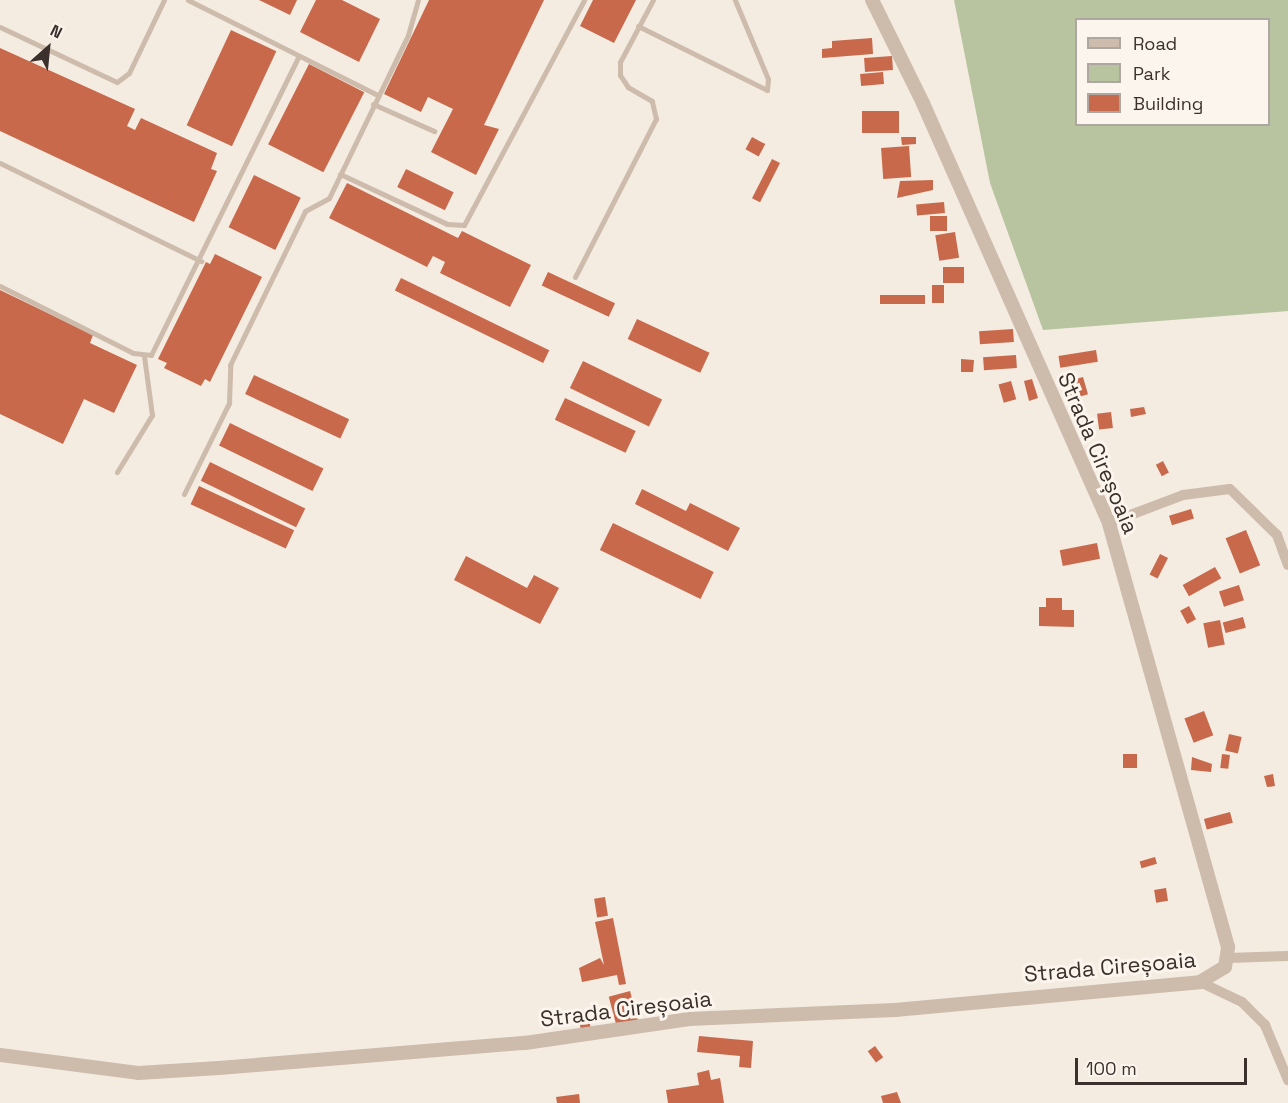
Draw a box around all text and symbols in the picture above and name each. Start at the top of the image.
north arrow [18,18,78,78]
legend [1075,18,1270,126]
text: N [47,20,66,43]
text: Road [1133,32,1177,55]
text: Park [1133,62,1170,85]
text: Building [1133,92,1203,115]
street label: Strada Cireșoaia [1052,368,1144,538]
street label: Strada Cireșoaia [1023,946,1197,988]
street label: Strada Cireșoaia [539,985,713,1033]
scale bar [1078,1046,1250,1084]
text: 100 m [1086,1057,1137,1080]

